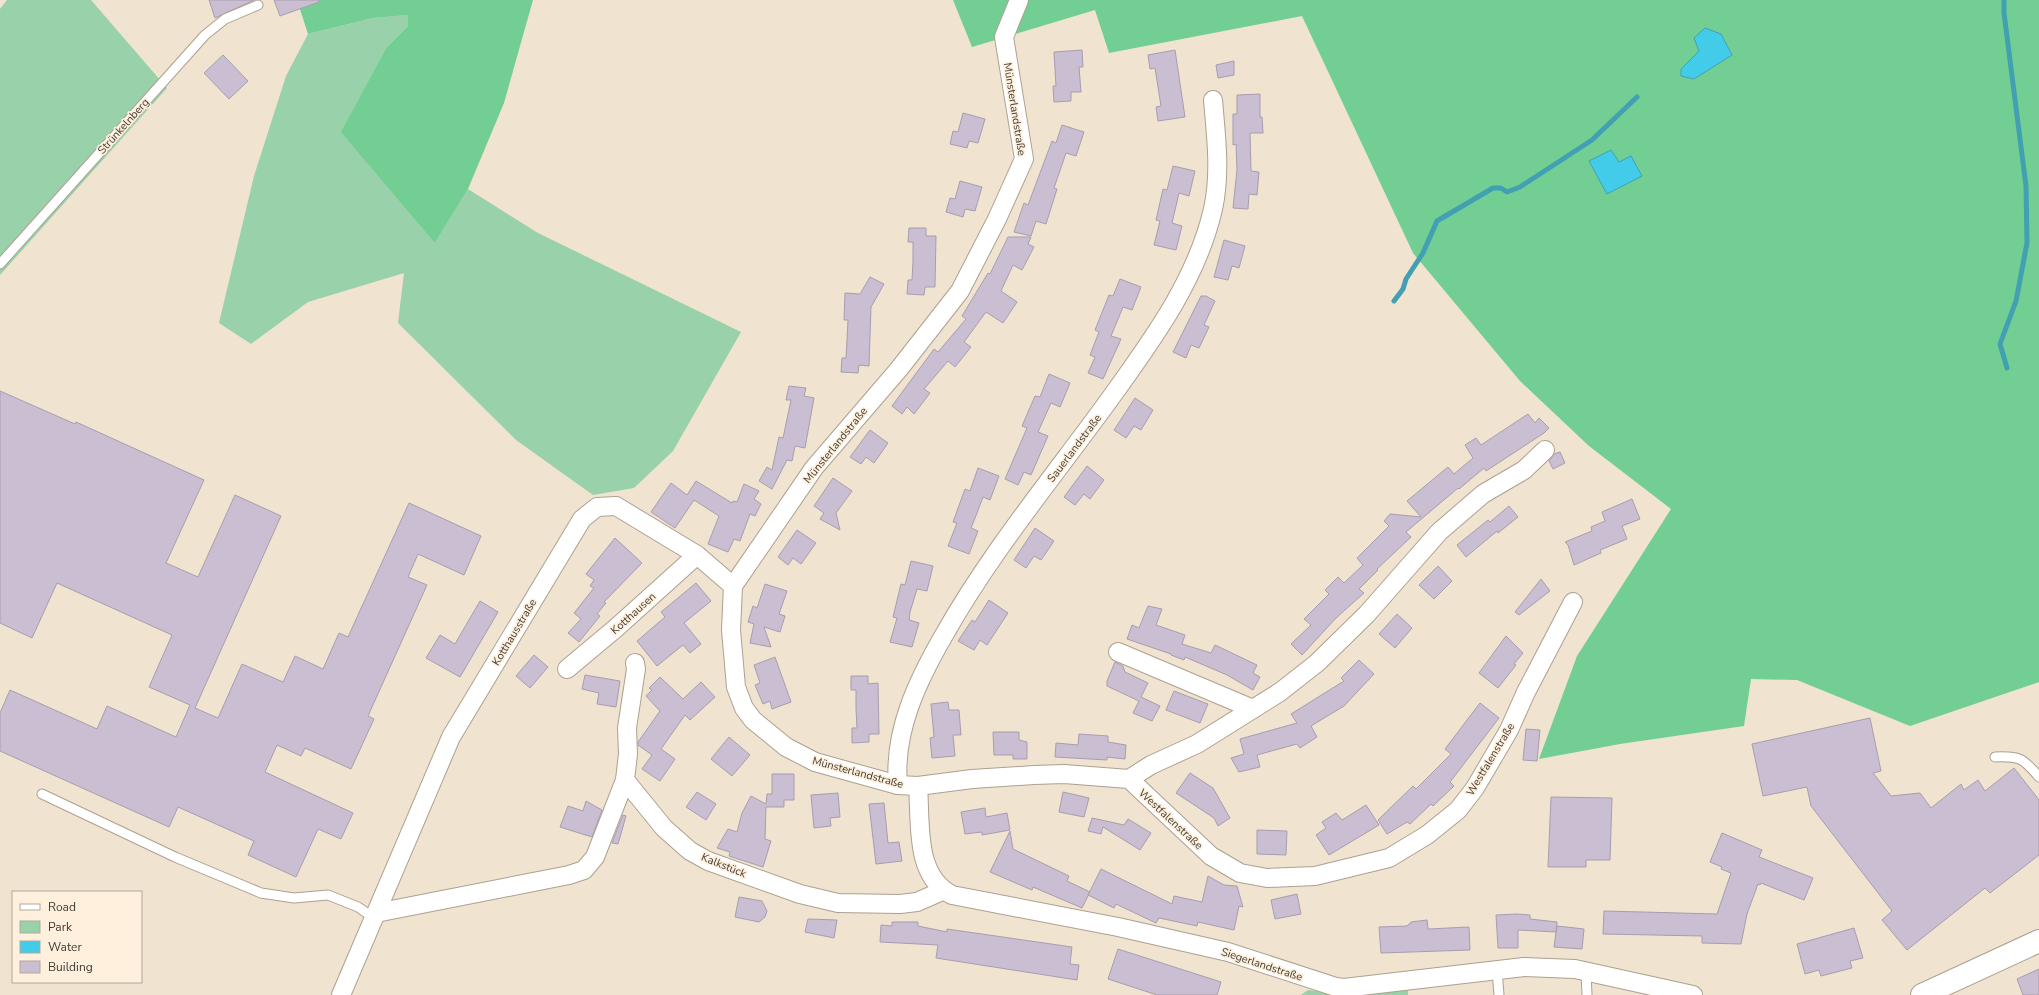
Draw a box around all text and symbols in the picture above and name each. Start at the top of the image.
street label: Münsterlandstraße [1000,62,1029,157]
street label: Strünkelnberg [94,95,152,157]
street label: Münsterlandstraße [800,404,871,486]
street label: Sauerlandstraße [1044,411,1105,485]
street label: Kotthausen [608,589,659,638]
street label: Kotthausstraße [489,596,540,668]
street label: Westfalenstraße [1463,720,1518,799]
street label: Münsterlandstraße [811,753,905,792]
street label: Westfalenstraße [1135,786,1206,853]
street label: Kalkstück [699,850,749,881]
legend [12,891,142,983]
text: Road [48,899,76,915]
text: Park [48,919,73,935]
text: Water [48,939,82,955]
street label: Siegerlandstraße [1219,944,1305,985]
text: Building [48,959,93,975]

